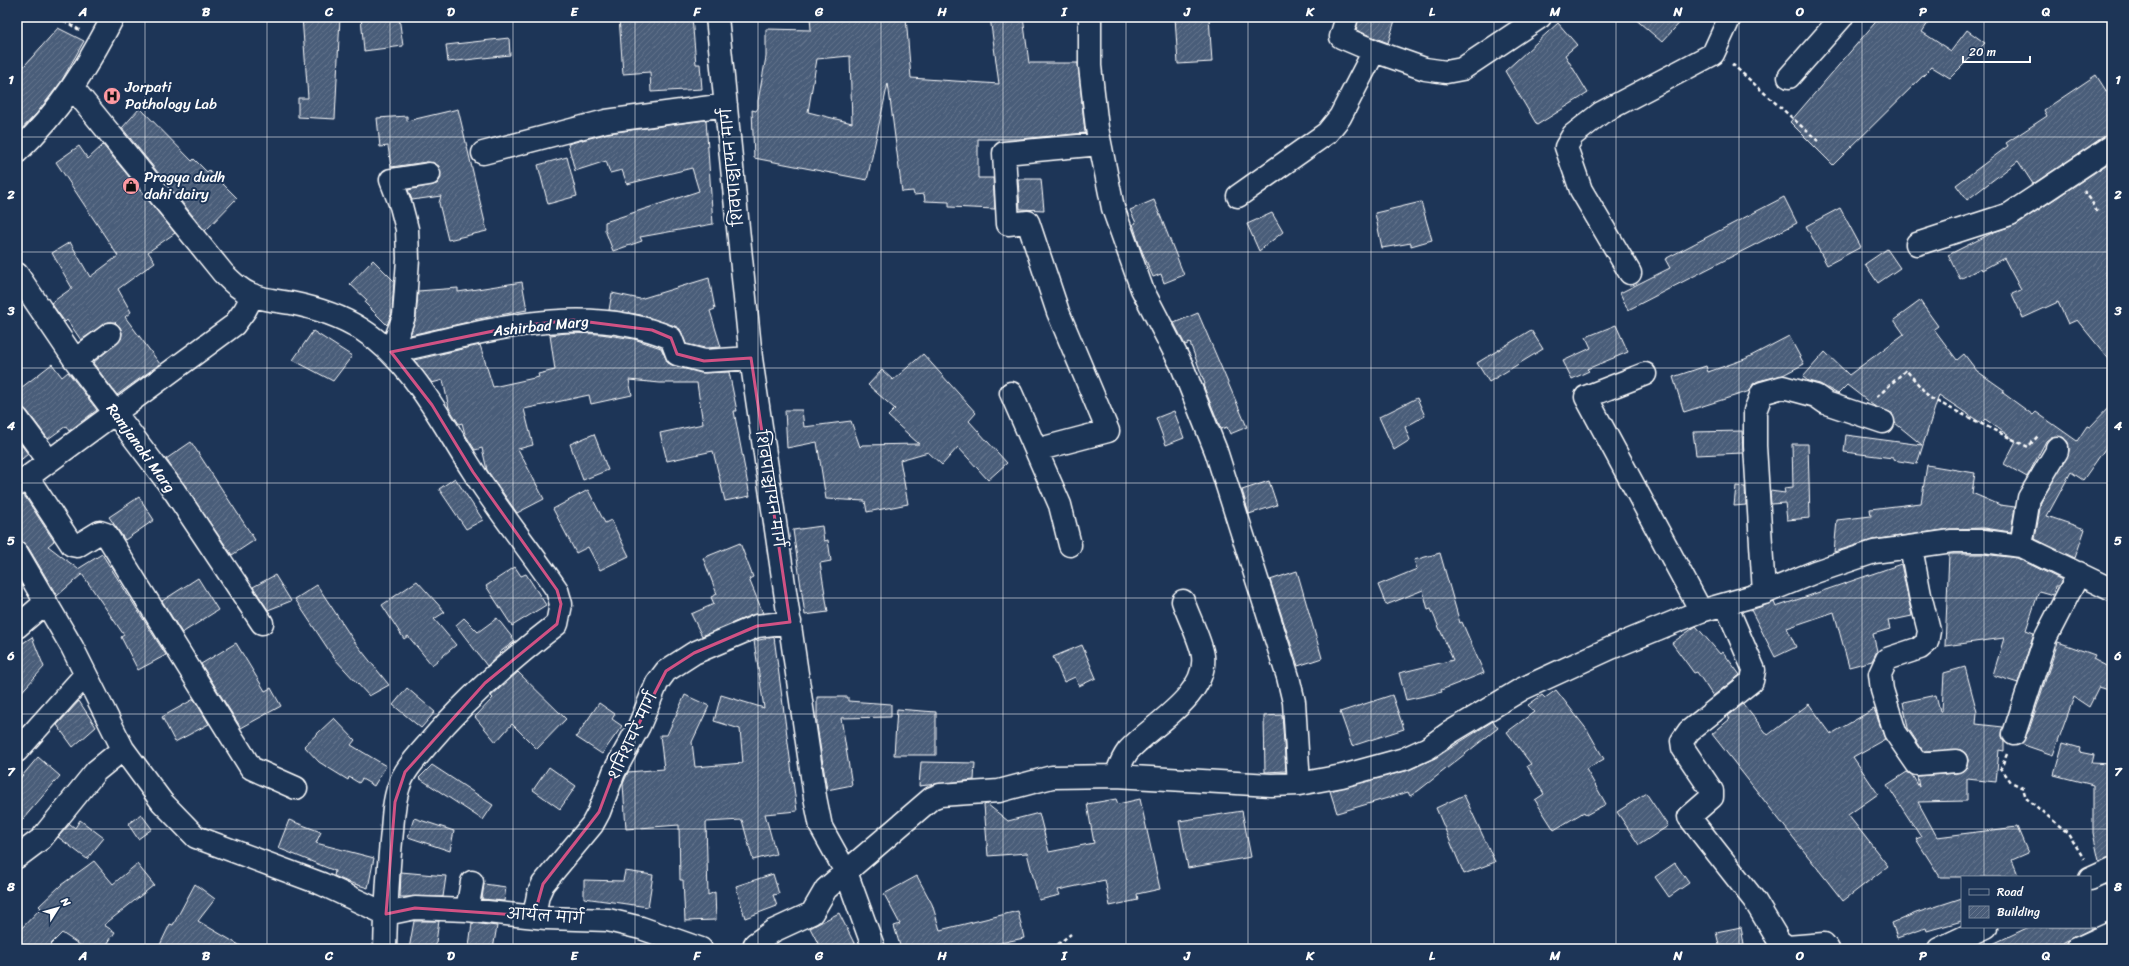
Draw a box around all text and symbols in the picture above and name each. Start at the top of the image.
text: A [78,0,87,23]
text: B [202,0,211,23]
text: C [324,0,334,23]
text: D [447,0,455,23]
text: E [570,0,579,23]
text: F [692,0,701,23]
text: G [814,0,824,23]
text: H [936,0,947,23]
text: I [1060,0,1068,23]
text: J [1183,0,1191,23]
text: K [1305,0,1315,23]
text: L [1429,0,1436,23]
text: M [1549,0,1561,23]
text: N [1672,0,1683,23]
text: O [1795,0,1805,23]
text: P [1919,0,1927,23]
text: Q [2041,0,2051,23]
scale bar [1963,38,2030,64]
text: 20 m [1969,41,1996,63]
text: 1 [8,68,14,91]
text: 1 [2115,68,2121,91]
place label: Jorpati Pathology Lab [124,74,217,117]
hospital icon: Jorpati Pathology Lab [102,86,122,106]
street label: शिवपाञ्चायन मार्ग [713,106,751,228]
place label: Pragya dudh dahi dairy [144,164,225,207]
shop icon: Pragya dudh dahi dairy [121,176,141,196]
text: 2 [6,183,15,206]
text: 2 [2113,183,2122,206]
text: 3 [6,299,15,322]
text: 3 [2113,299,2122,322]
street label: Ashirbad Marg [491,308,590,344]
street label: Ramjanaki Marg [99,398,183,498]
text: 4 [6,414,16,437]
text: 4 [2113,414,2123,437]
street label: शिवपाञ्चायन मार्ग [748,427,792,550]
text: 5 [7,529,15,552]
text: 5 [2114,529,2122,552]
text: 6 [6,644,15,667]
text: 6 [2113,644,2122,667]
street label: शनिशचरे मार्ग [601,687,665,784]
text: 7 [7,760,16,783]
text: 7 [2114,760,2123,783]
text: 8 [6,875,15,898]
text: 8 [2113,875,2122,898]
legend [1961,876,2091,928]
text: Road [1997,881,2024,903]
north arrow [38,888,78,928]
text: N [55,893,76,911]
street label: आर्यल मार्ग [505,900,585,932]
text: Building [1997,901,2040,923]
text: A [78,944,87,966]
text: B [202,944,211,966]
text: C [324,944,334,966]
text: D [447,944,455,966]
text: E [570,944,579,966]
text: F [692,944,701,966]
text: G [814,944,824,966]
text: H [936,944,947,966]
text: I [1060,944,1068,966]
text: J [1183,944,1191,966]
text: K [1305,944,1315,966]
text: L [1429,944,1436,966]
text: M [1549,944,1561,966]
text: N [1672,944,1683,966]
text: O [1795,944,1805,966]
text: P [1919,944,1927,966]
text: Q [2041,944,2051,966]

